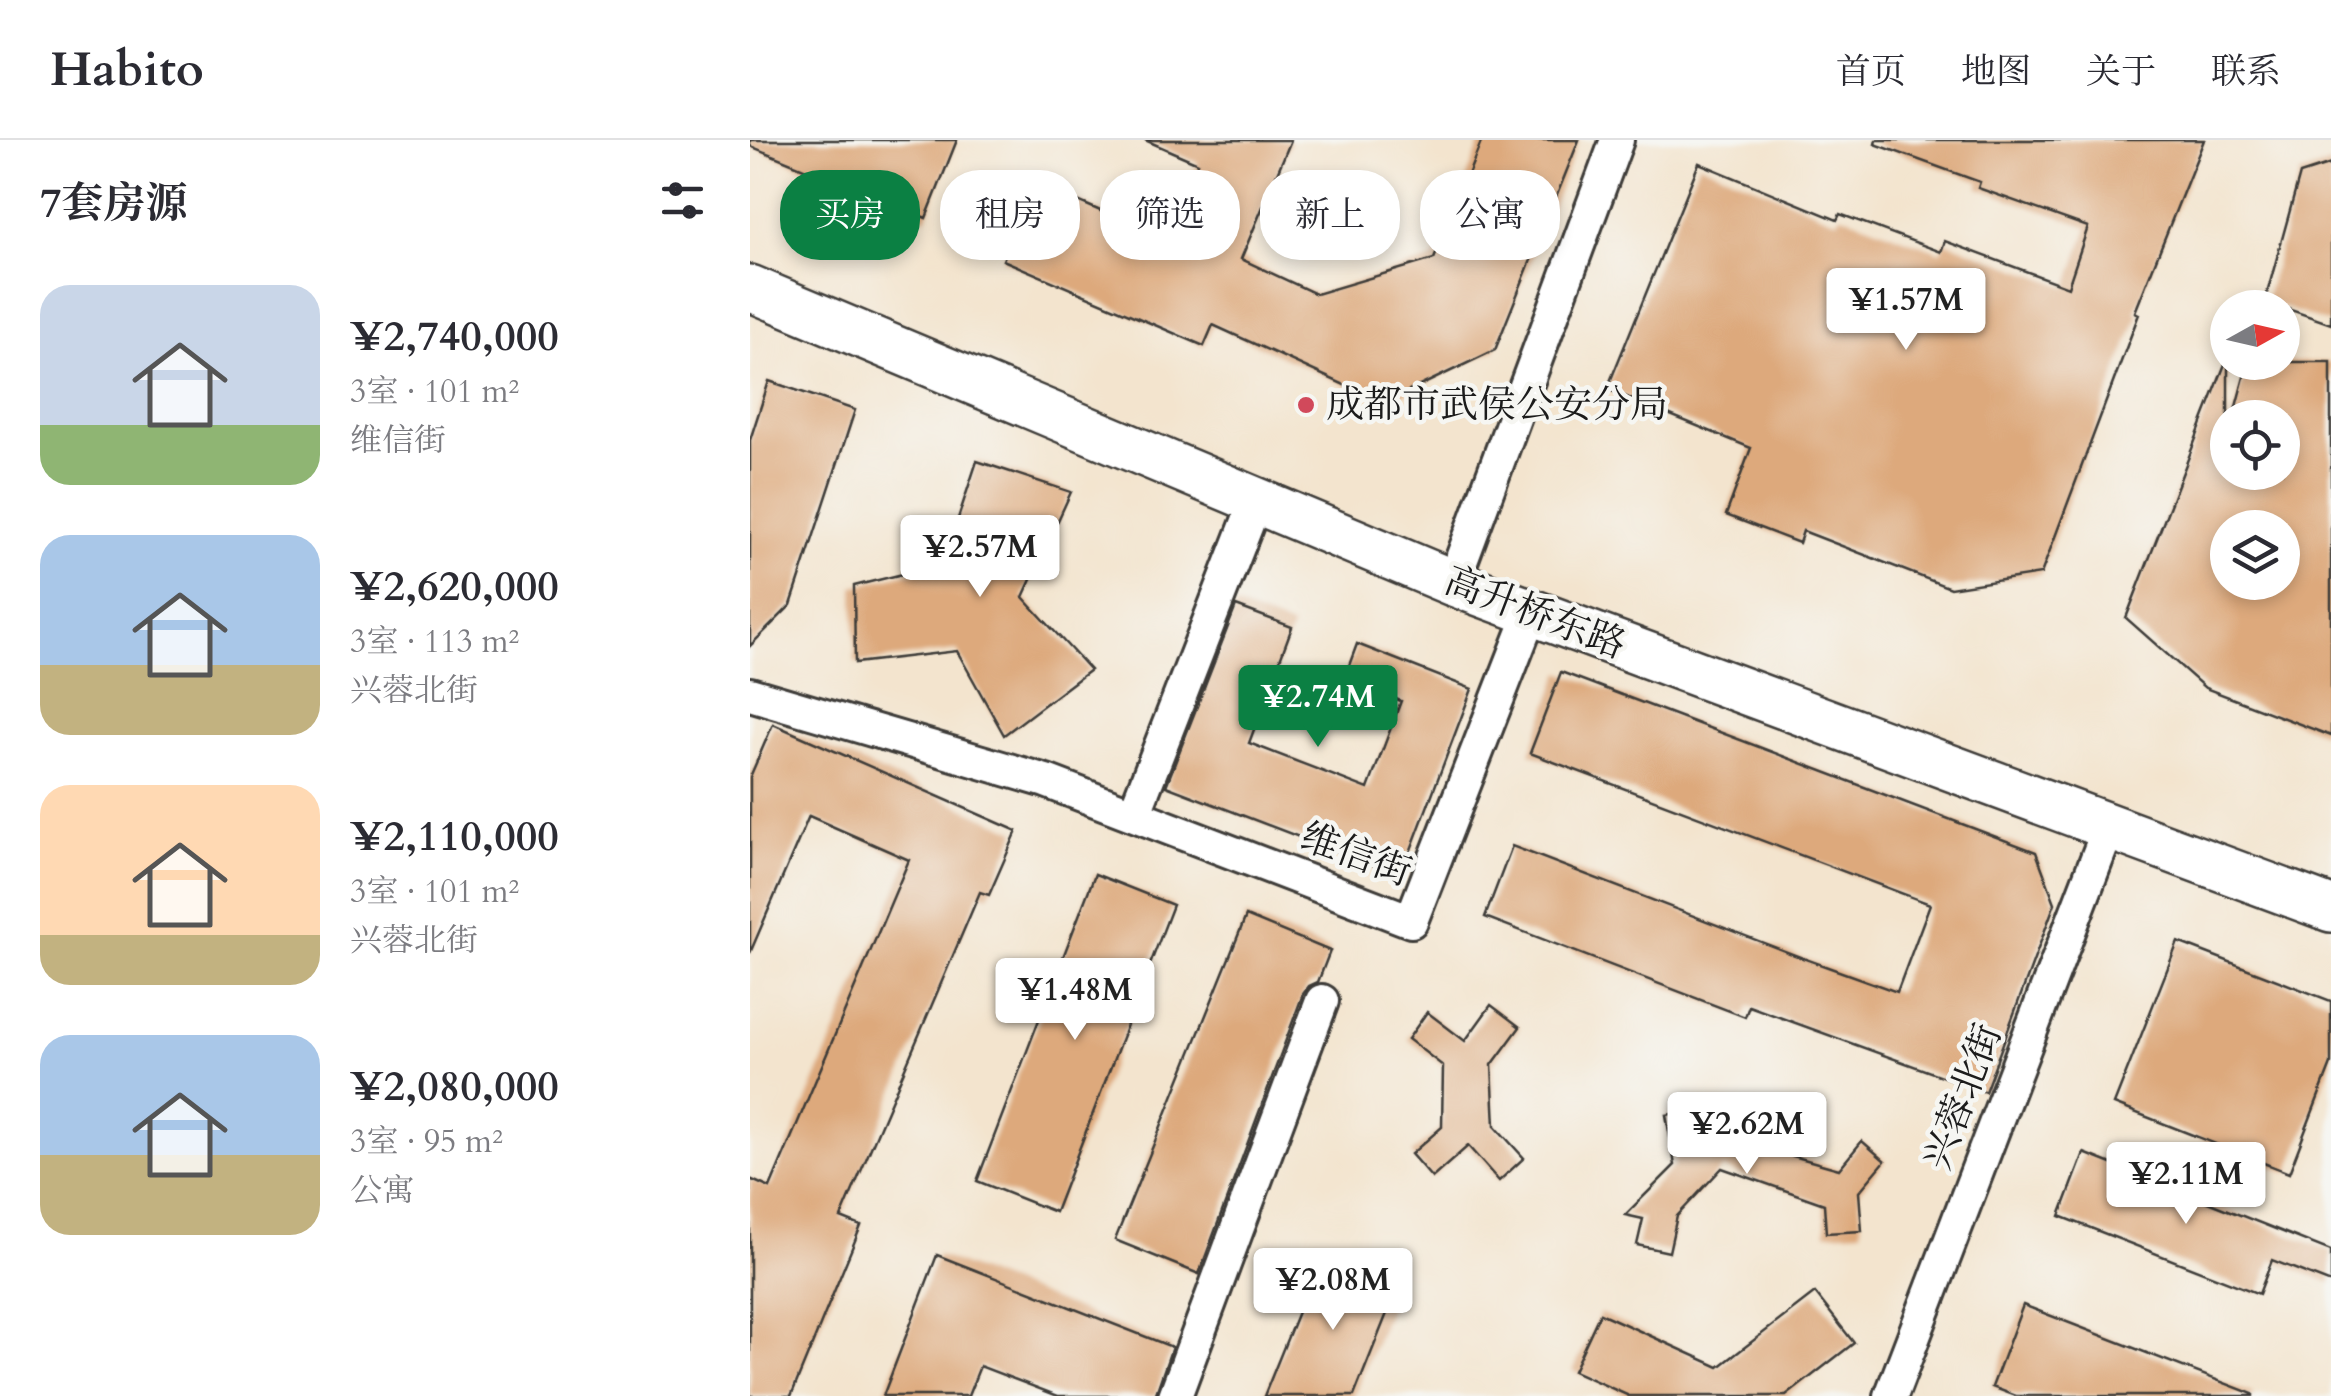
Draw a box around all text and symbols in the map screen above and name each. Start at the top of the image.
text: Habito [50,37,204,102]
text: 首页 [1836,48,1906,96]
text: 地图 [1961,48,2031,96]
text: 关于 [2086,48,2156,96]
text: 联系 [2211,48,2281,96]
chip: 买房 [780,170,920,260]
chip: 租房 [940,170,1080,260]
chip: 筛选 [1100,170,1240,260]
chip: 新上 [1260,170,1400,260]
chip: 公寓 [1420,170,1560,260]
icon: filters [655,173,710,228]
text: 7套房源 [40,175,188,232]
pin: ¥1.57M [1825,268,1987,353]
text: ¥1.57M [1848,278,1964,322]
north arrow [2210,290,2300,380]
map controls [2210,290,2300,600]
text: ¥2,740,000 [350,308,559,365]
icon: home [120,325,240,445]
text: 3室 · 101 m² [350,370,519,414]
place label: 成都市武侯公安分局 [1326,379,1668,431]
marker: 成都市武侯公安分局 [1295,394,1317,416]
button: locate [2210,400,2300,490]
text: 维信街 [350,419,446,463]
button: layers [2210,510,2300,600]
pin: ¥2.57M [899,515,1061,600]
text: ¥2.57M [922,525,1038,569]
street label: 高升桥东路 [1437,555,1633,671]
text: ¥2,620,000 [350,558,559,615]
icon: home [120,575,240,695]
text: 3室 · 113 m² [350,620,519,664]
pin: ¥2.74M [1237,665,1399,750]
text: 兴蓉北街 [350,669,478,713]
text: ¥2.74M [1260,675,1376,719]
text: ¥2,110,000 [350,808,559,865]
street label: 维信街 [1294,811,1418,899]
icon: home [120,825,240,945]
text: 3室 · 101 m² [350,870,519,914]
text: 兴蓉北街 [350,919,478,963]
pin: ¥1.48M [994,958,1156,1043]
text: ¥1.48M [1017,968,1133,1012]
street label: 兴蓉北街 [1911,1017,2015,1177]
text: ¥2,080,000 [350,1058,559,1115]
icon: home [120,1075,240,1195]
pin: ¥2.62M [1666,1092,1828,1177]
text: ¥2.62M [1689,1102,1805,1146]
text: 3室 · 95 m² [350,1120,503,1164]
pin: ¥2.11M [2105,1142,2267,1227]
text: ¥2.11M [2128,1152,2244,1196]
text: 公寓 [350,1169,414,1213]
pin: ¥2.08M [1252,1248,1414,1333]
text: ¥2.08M [1275,1258,1391,1302]

